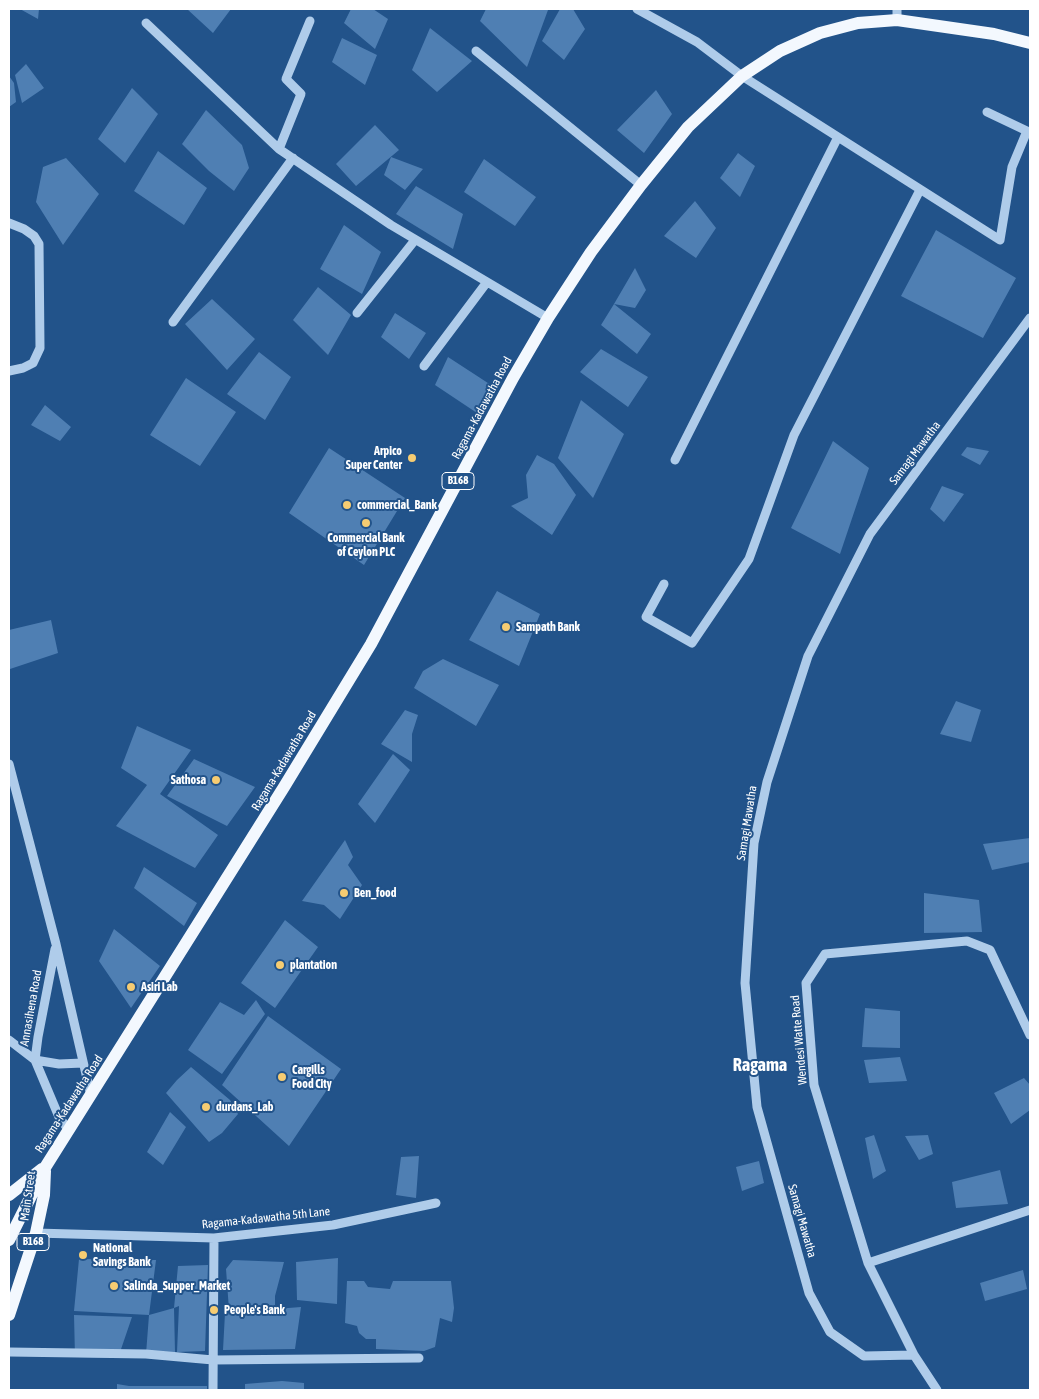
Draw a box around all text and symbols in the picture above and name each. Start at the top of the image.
street label: Ragama-Kadawatha Road [449,354,515,462]
street label: Samagi Mawatha [887,419,943,487]
place label: Arpico Super Center [346,444,402,472]
marker: Arpico Super Center [406,452,418,464]
road number: B168 [442,472,474,490]
place label: commercial_Bank [357,498,437,512]
marker: commercial_Bank [341,499,353,511]
marker: Commercial Bank of Ceylon PLC [360,517,372,529]
place label: Commercial Bank of Ceylon PLC [327,531,405,559]
place label: Sampath Bank [516,620,580,634]
marker: Sampath Bank [500,621,512,633]
street label: Ragama-Kadawatha Road [249,709,319,813]
place label: Sathosa [171,773,206,787]
marker: Sathosa [210,774,222,786]
street label: Samagi Mawatha [734,785,760,861]
place label: Ben_food [354,886,396,900]
marker: Ben_food [338,887,350,899]
place label: plantation [290,958,337,972]
marker: plantation [274,959,286,971]
street label: Annasihena Road [17,969,45,1047]
place label: Asiri Lab [141,980,178,994]
marker: Asiri Lab [125,981,137,993]
street label: Wendesi Watte Road [788,994,810,1086]
street label: Ragama-Kadawatha Road [32,1052,106,1156]
district label: Ragama [733,1054,787,1076]
place label: Cargills Food City [292,1063,332,1091]
marker: Cargills Food City [276,1071,288,1083]
place label: durdans_Lab [216,1100,273,1114]
marker: durdans_Lab [200,1101,212,1113]
street label: Main Street [17,1170,39,1222]
street label: Samagi Mawatha [785,1183,819,1259]
street label: Ragama-Kadawatha 5th Lane [201,1204,331,1232]
road number: B168 [17,1234,49,1250]
place label: National Savings Bank [93,1241,151,1269]
marker: National Savings Bank [77,1249,89,1261]
place label: Salinda_Supper_Market [124,1279,230,1293]
marker: Salinda_Supper_Market [108,1280,120,1292]
place label: People's Bank [224,1303,285,1317]
marker: People's Bank [208,1304,220,1316]

